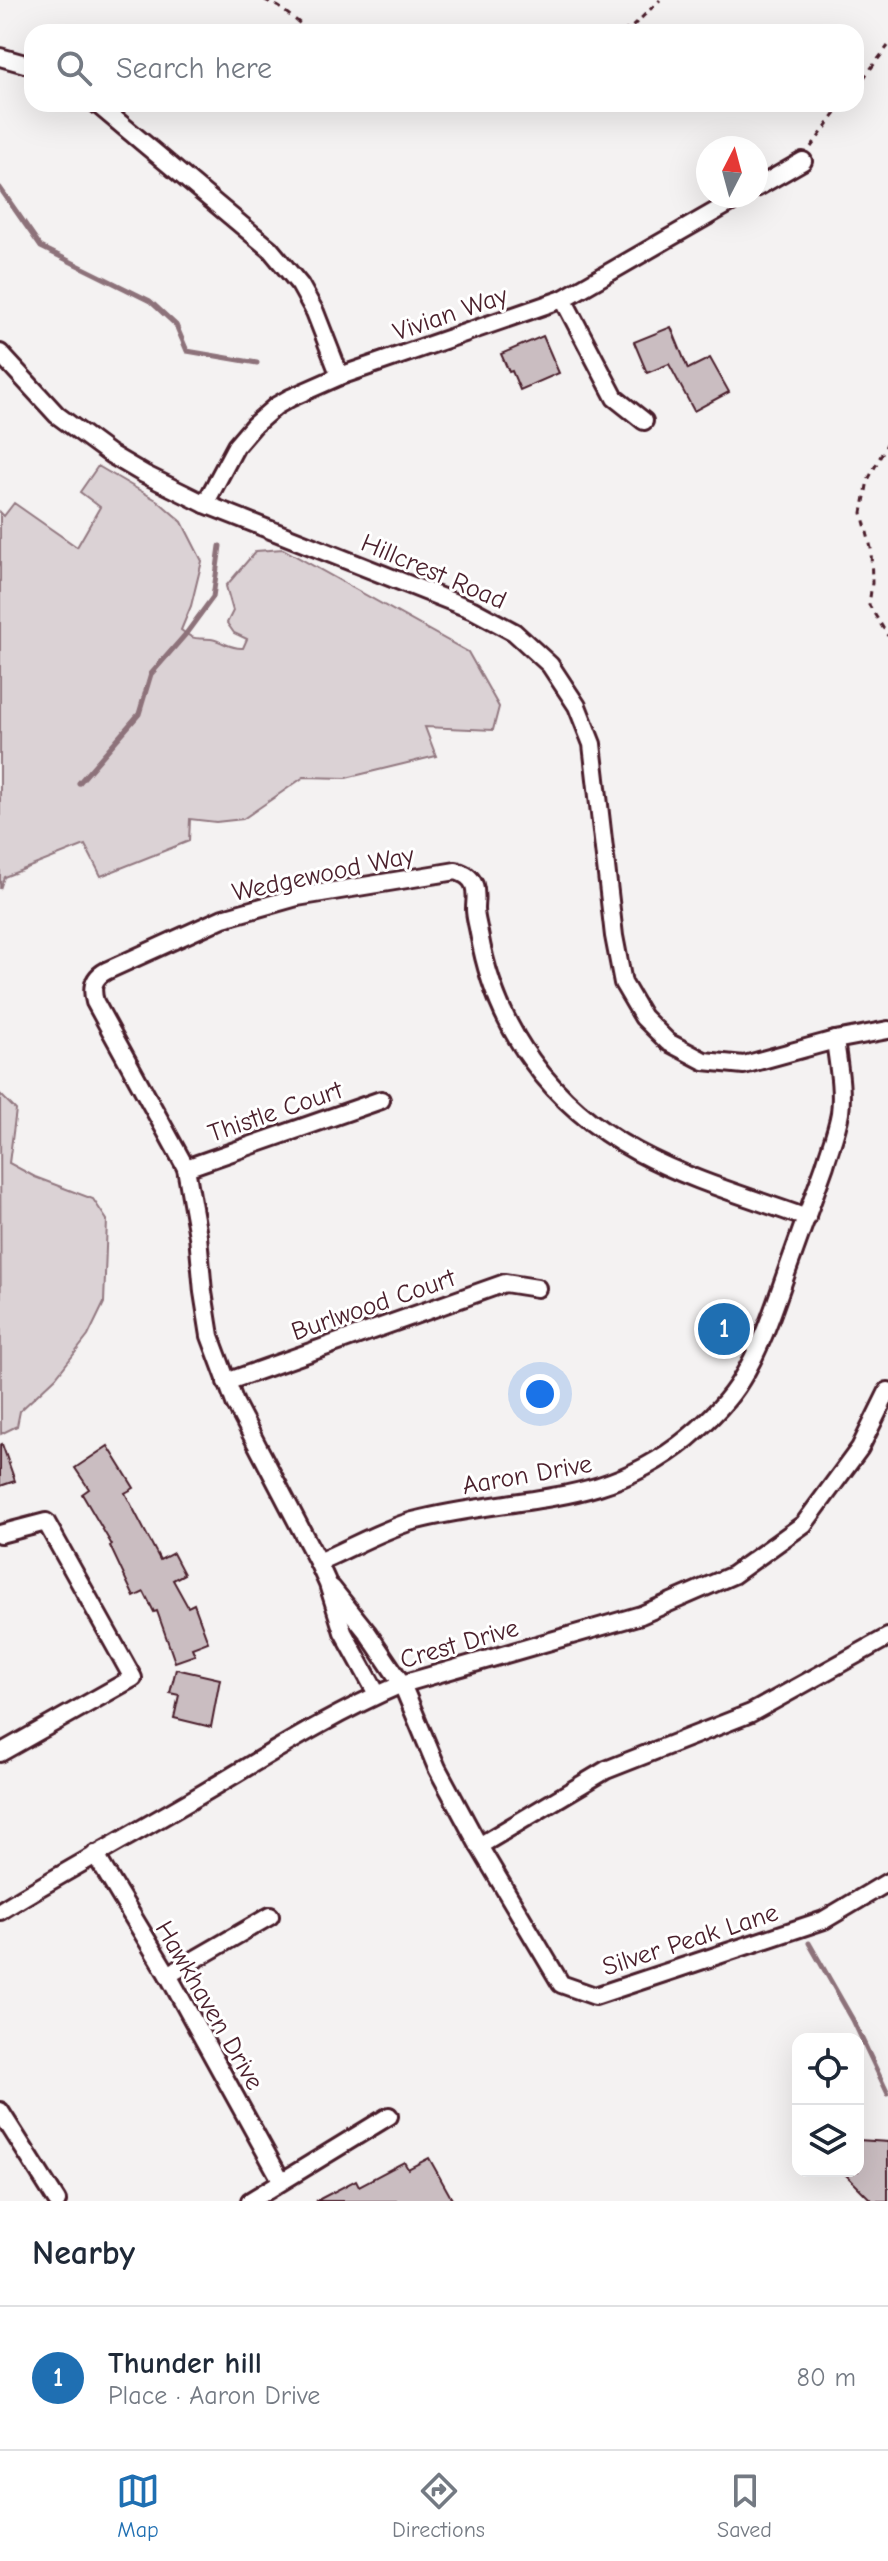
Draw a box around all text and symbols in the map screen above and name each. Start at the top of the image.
search box [24,24,864,112]
icon: search [52,46,96,90]
text: Search here [116,51,272,86]
north arrow [696,136,768,208]
street label: Vivian Way [389,280,512,347]
street label: Hillcrest Road [357,528,511,616]
street label: Wedgewood Way [229,840,417,908]
street label: Thistle Court [204,1074,348,1149]
street label: Burlwood Court [287,1262,461,1347]
pin: 1 [698,1299,750,1359]
your location [520,1374,560,1414]
street label: Aaron Drive [460,1449,594,1501]
street label: Crest Drive [397,1613,522,1675]
street label: Silver Peak Lane [599,1897,782,1982]
street label: Hawkhaven Drive [149,1916,270,2095]
map controls [792,2033,864,2177]
button: locate [792,2033,864,2105]
button: layers [792,2105,864,2177]
text: Nearby [32,2233,135,2273]
text: Thunder hill [108,2346,262,2381]
text: 1 [53,2363,63,2393]
text: 80 m [797,2363,856,2393]
text: Place · Aaron Drive [108,2381,320,2411]
tab: Map [116,2469,160,2543]
tab: Directions [392,2469,485,2543]
tab: Saved [717,2469,772,2543]

